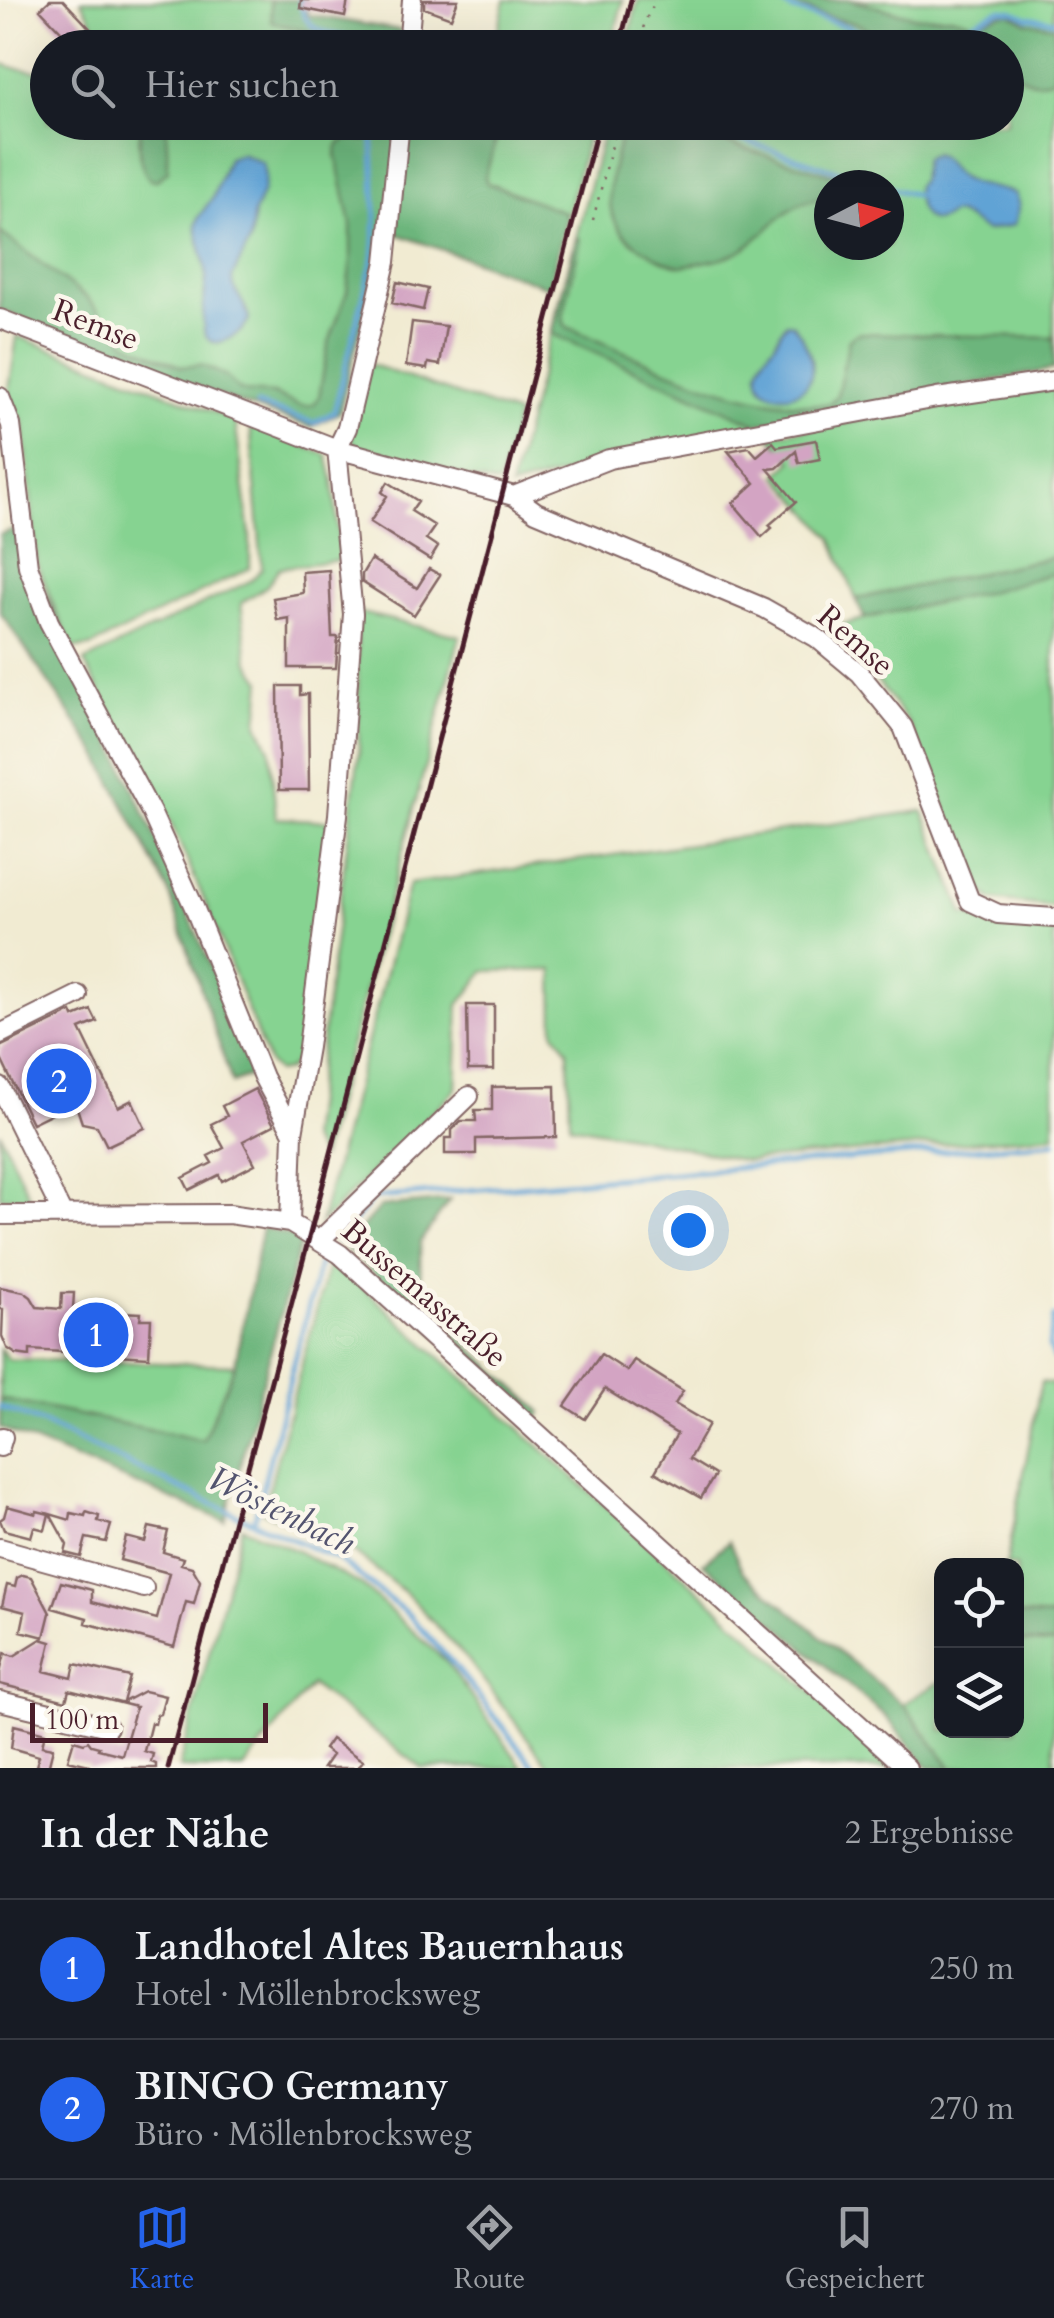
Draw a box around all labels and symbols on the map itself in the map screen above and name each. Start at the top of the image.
north arrow [814,170,904,260]
street label: Remse [46,288,145,361]
street label: Remse [807,595,903,687]
pin: 2 [27,1044,92,1118]
your location [663,1205,714,1256]
street label: Bussemasstraße [332,1209,517,1378]
pin: 1 [64,1298,128,1372]
water label: Wöstenbach [200,1455,363,1567]
scale bar [30,1698,268,1742]

